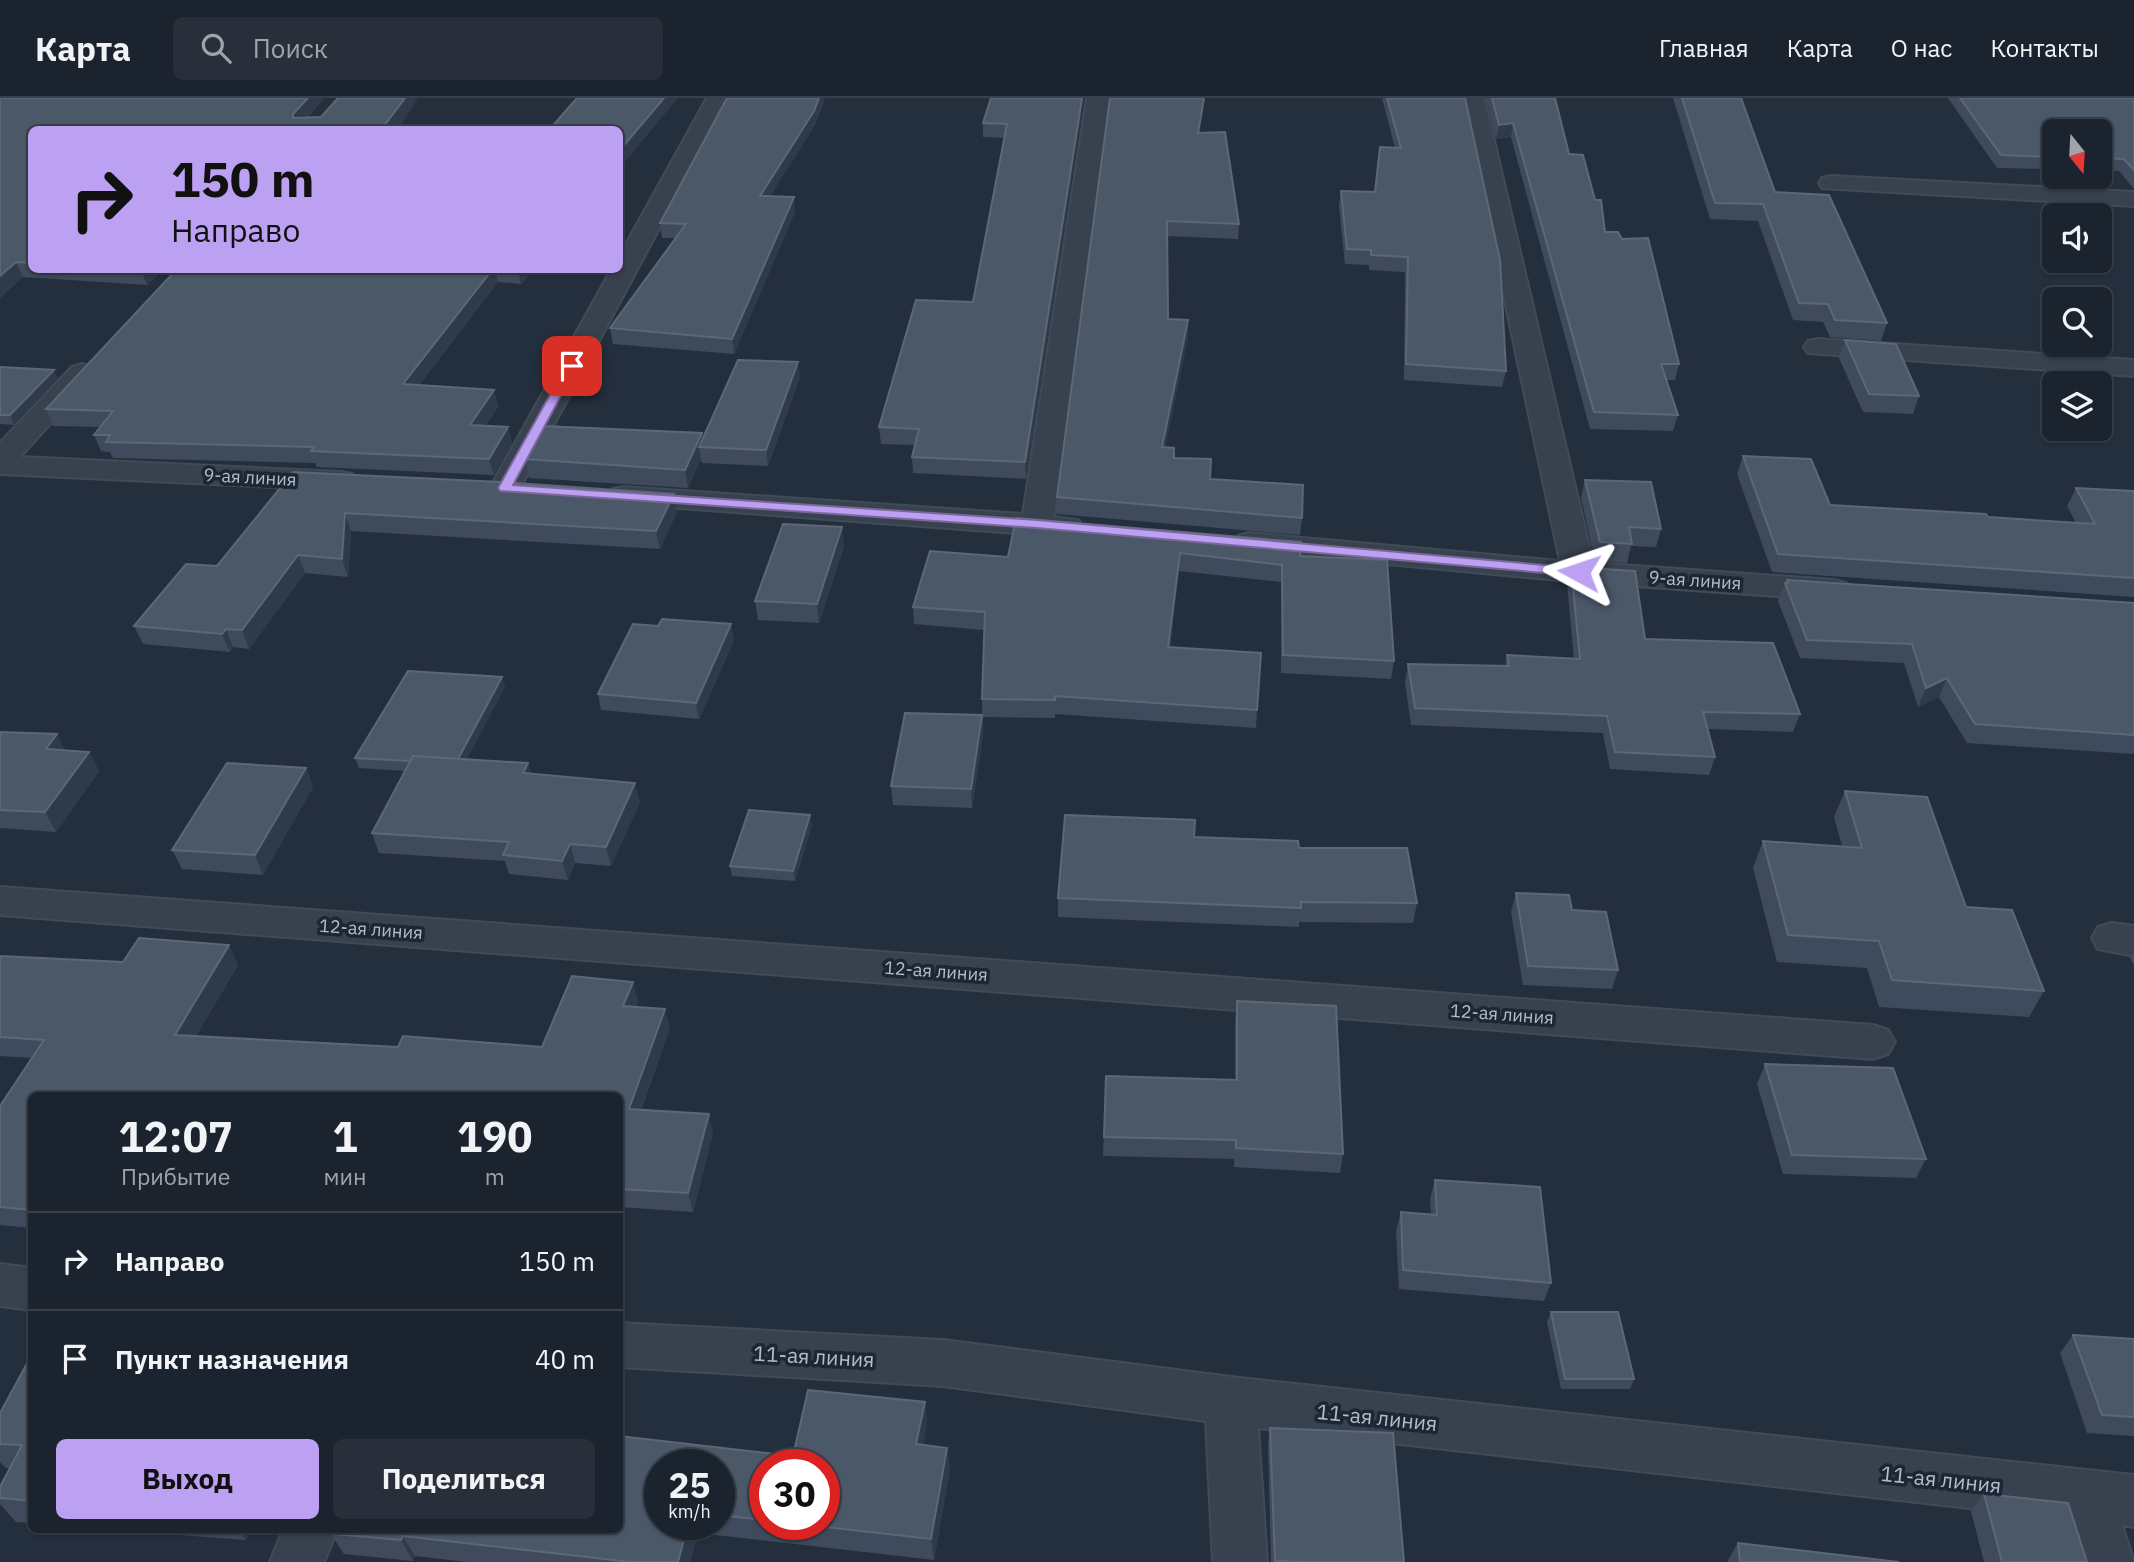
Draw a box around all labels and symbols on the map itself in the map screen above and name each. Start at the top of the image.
north arrow [2042,119,2112,189]
pin [542,336,602,396]
street label: 9-ая линия [203,463,297,491]
position arrow [1542,535,1616,609]
street label: 9-ая линия [1648,565,1742,595]
street label: 12-ая линия [318,914,424,944]
street label: 12-ая линия [883,956,989,986]
street label: 12-ая линия [1449,999,1555,1029]
street label: 11-ая линия [753,1339,875,1373]
street label: 11-ая линия [1315,1397,1439,1437]
speed limit sign: 30 [749,1449,840,1540]
street label: 11-ая линия [1879,1459,2003,1499]

